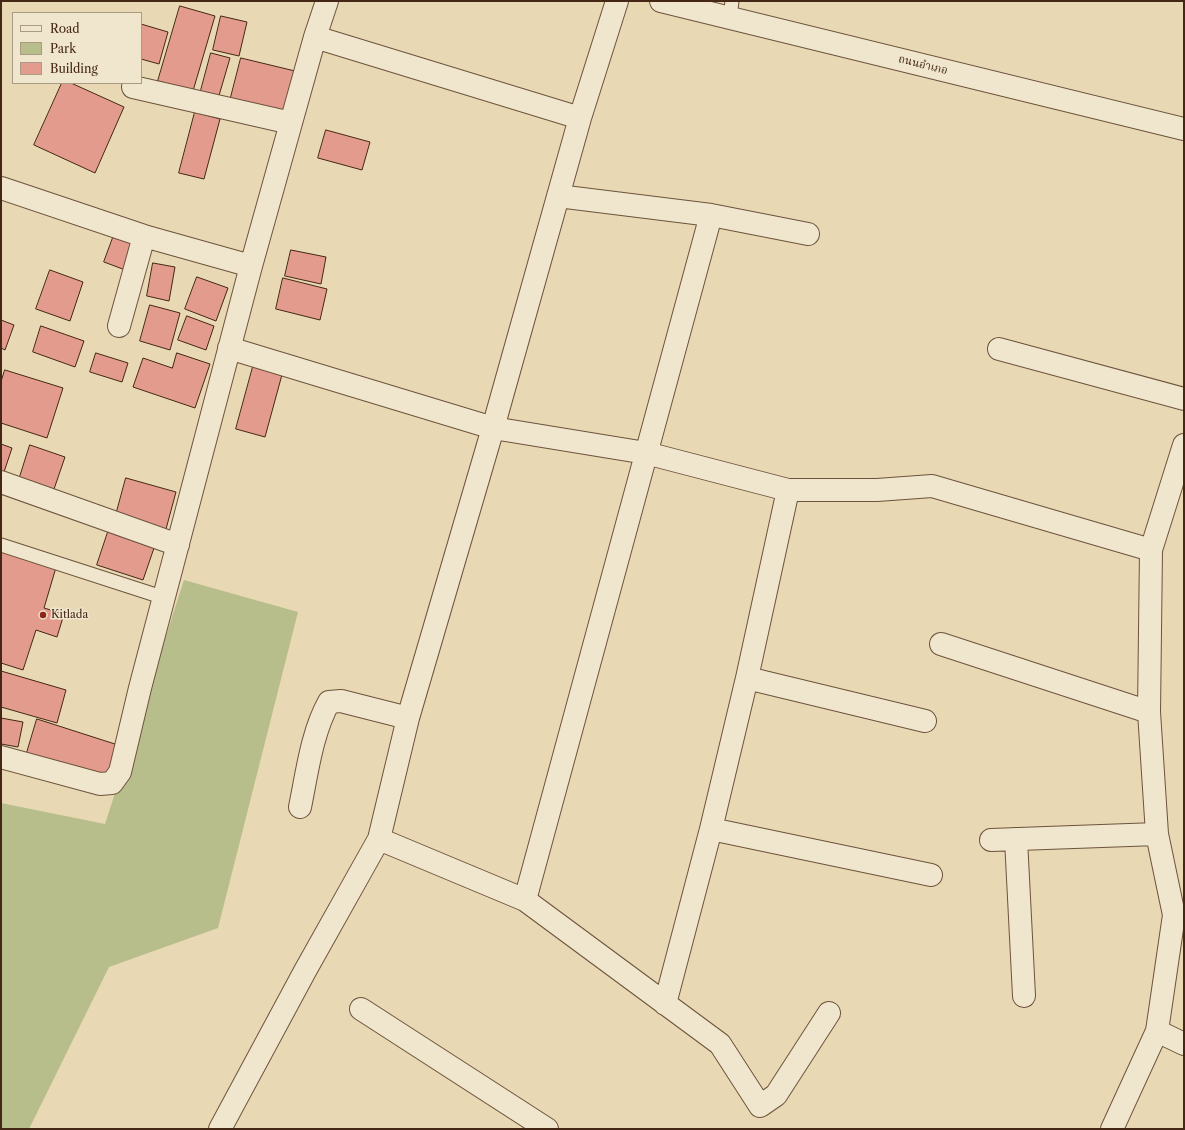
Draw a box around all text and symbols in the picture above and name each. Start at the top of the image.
legend [12,12,142,84]
text: Road [50,21,80,36]
text: Park [50,41,76,56]
street label: ถนนอำเภอ [897,53,949,77]
text: Building [50,61,98,76]
place label: Kitlada [51,608,88,622]
marker: Kitlada [38,610,48,620]

